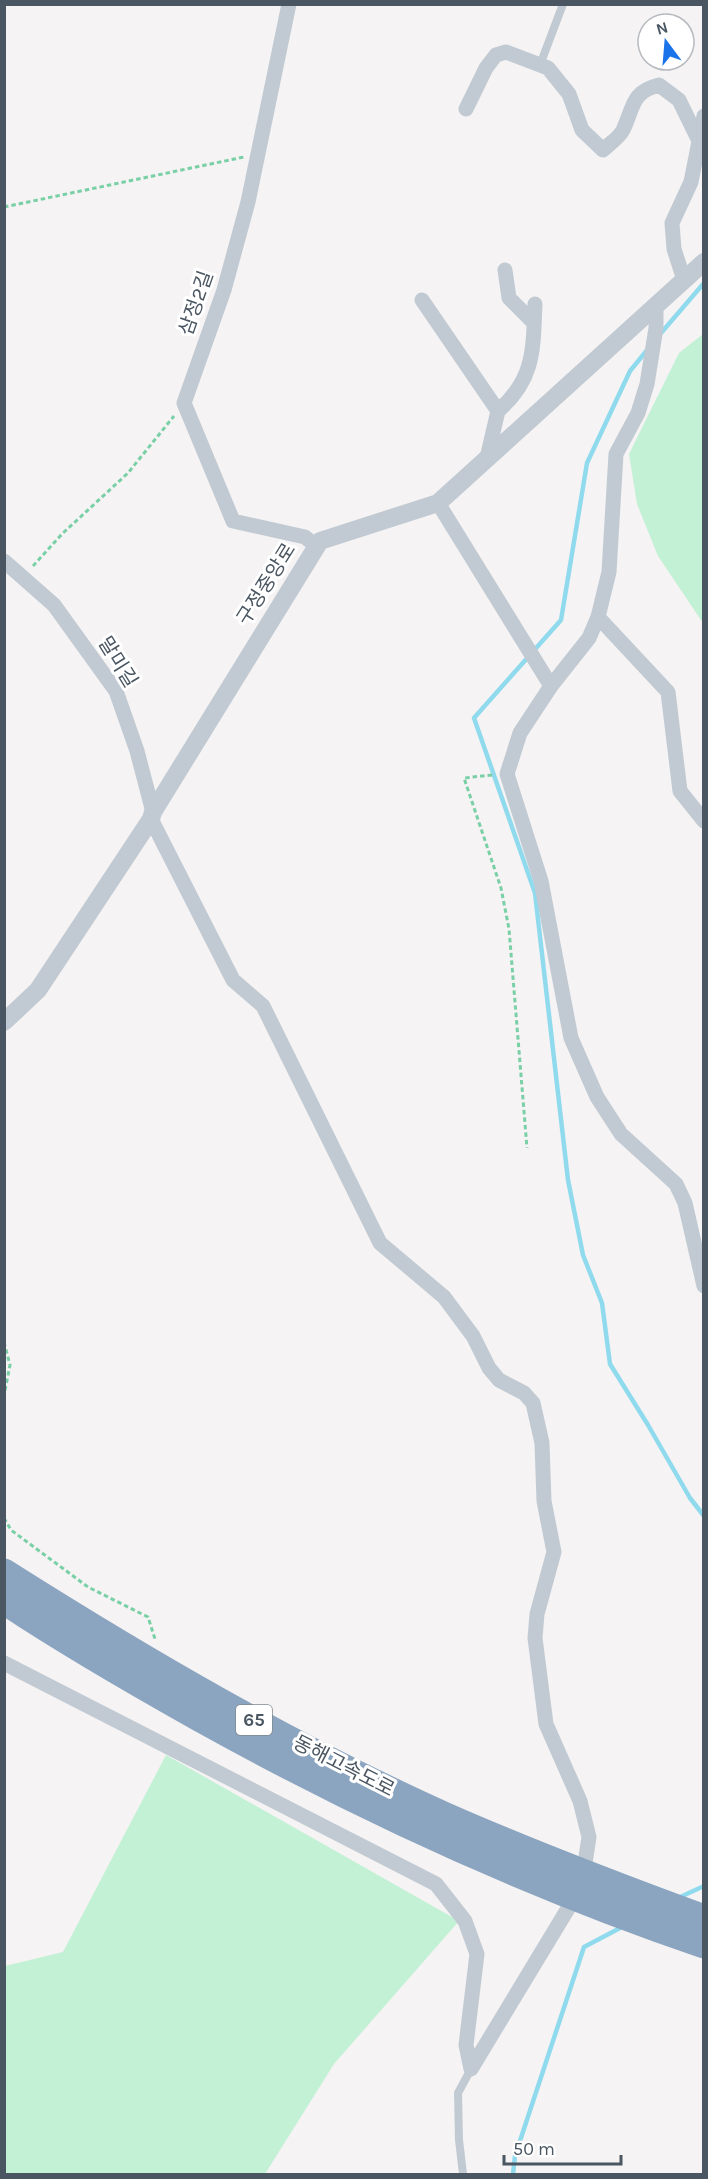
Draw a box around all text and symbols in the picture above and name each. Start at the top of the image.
north arrow [636,12,696,72]
text: N [654,17,670,39]
street label: 삼정2길 [174,268,218,338]
street label: 구정중앙로 [232,539,300,629]
street label: 말미길 [94,632,142,692]
road number: 65 [236,1705,272,1735]
street label: 동해고속도로 [290,1731,398,1801]
scale bar [504,2128,621,2166]
text: 50 m [513,2138,555,2160]

